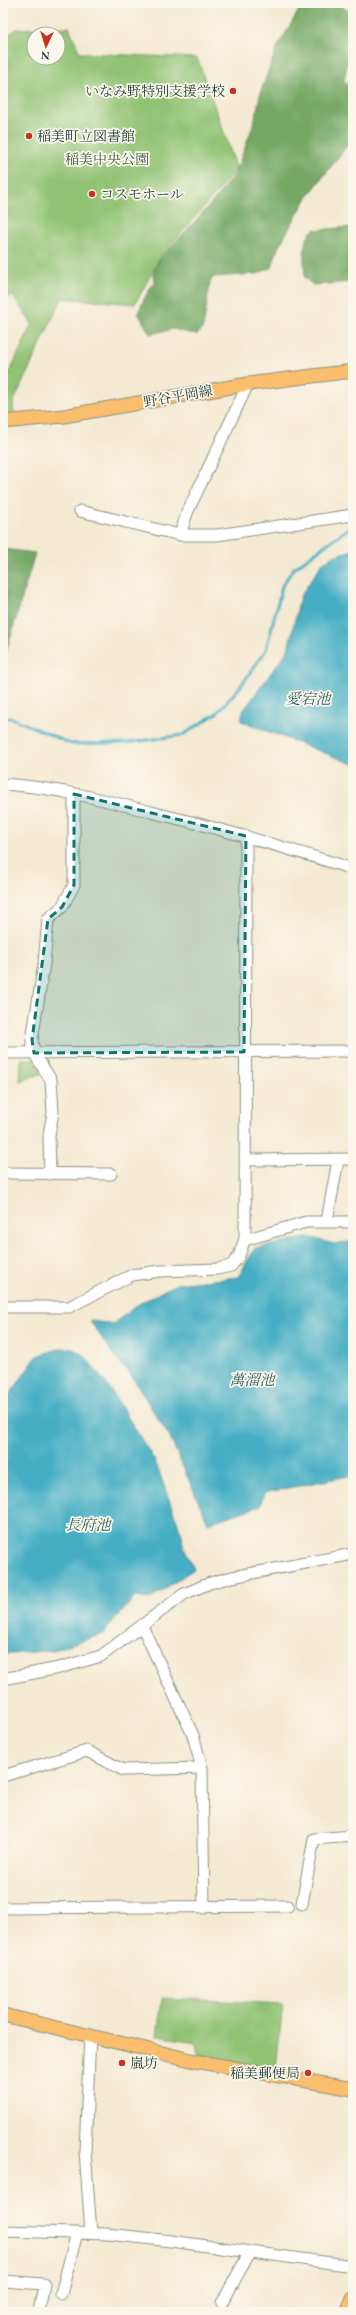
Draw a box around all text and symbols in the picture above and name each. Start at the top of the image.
north arrow [26,26,66,66]
text: N [40,49,50,63]
place label: いなみ野特別支援学校 [85,82,225,100]
marker: いなみ野特別支援学校 [228,86,238,96]
place label: 稲美町立図書館 [37,127,135,145]
marker: 稲美町立図書館 [24,131,34,141]
park label: 稲美中央公園 [65,150,149,168]
place label: コスモホール [100,185,184,203]
marker: コスモホール [87,189,97,199]
street label: 野谷平岡線 [142,381,214,411]
water label: 愛宕池 [285,689,332,708]
water label: 萬溜池 [229,1370,276,1389]
water label: 長府池 [65,1515,112,1534]
place label: 嵐坊 [130,2054,158,2072]
marker: 嵐坊 [117,2058,127,2068]
place label: 稲美郵便局 [230,2064,300,2082]
marker: 稲美郵便局 [303,2068,313,2078]

